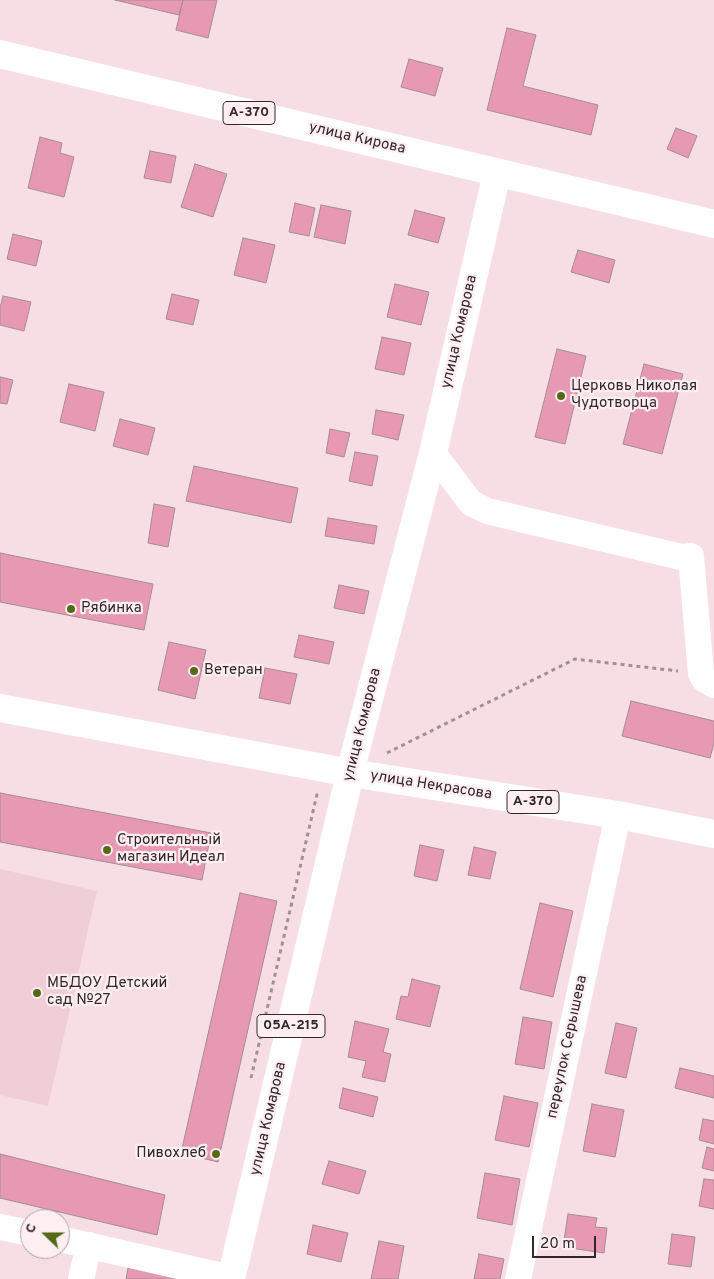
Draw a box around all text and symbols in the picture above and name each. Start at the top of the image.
road number: А-370 [223,102,275,125]
street label: улица Кирова [307,119,407,159]
street label: улица Комарова [438,273,482,391]
place label: Церковь Николая Чудотворца [571,378,697,413]
marker: Церковь Николая Чудотворца [555,390,567,402]
place label: Рябинка [81,600,142,618]
marker: Рябинка [65,603,77,615]
place label: Ветеран [204,662,263,680]
marker: Ветеран [188,665,200,677]
street label: улица Комарова [340,666,386,784]
street label: улица Некрасова [369,767,493,805]
road number: А-370 [507,790,559,814]
place label: Строительный магазин Идеал [117,832,225,867]
marker: Строительный магазин Идеал [101,844,113,856]
street label: переулок Серышева [544,974,592,1120]
place label: МБДОУ Детский сад №27 [47,975,167,1010]
marker: МБДОУ Детский сад №27 [31,987,43,999]
road number: 05А-215 [257,1014,325,1038]
street label: улица Комарова [247,1060,291,1178]
place label: Пивохлеб [136,1145,206,1163]
marker: Пивохлеб [210,1148,222,1160]
north arrow [20,1209,70,1259]
text: С [22,1221,41,1236]
scale bar [534,1226,598,1258]
text: 20 m [540,1235,575,1254]

